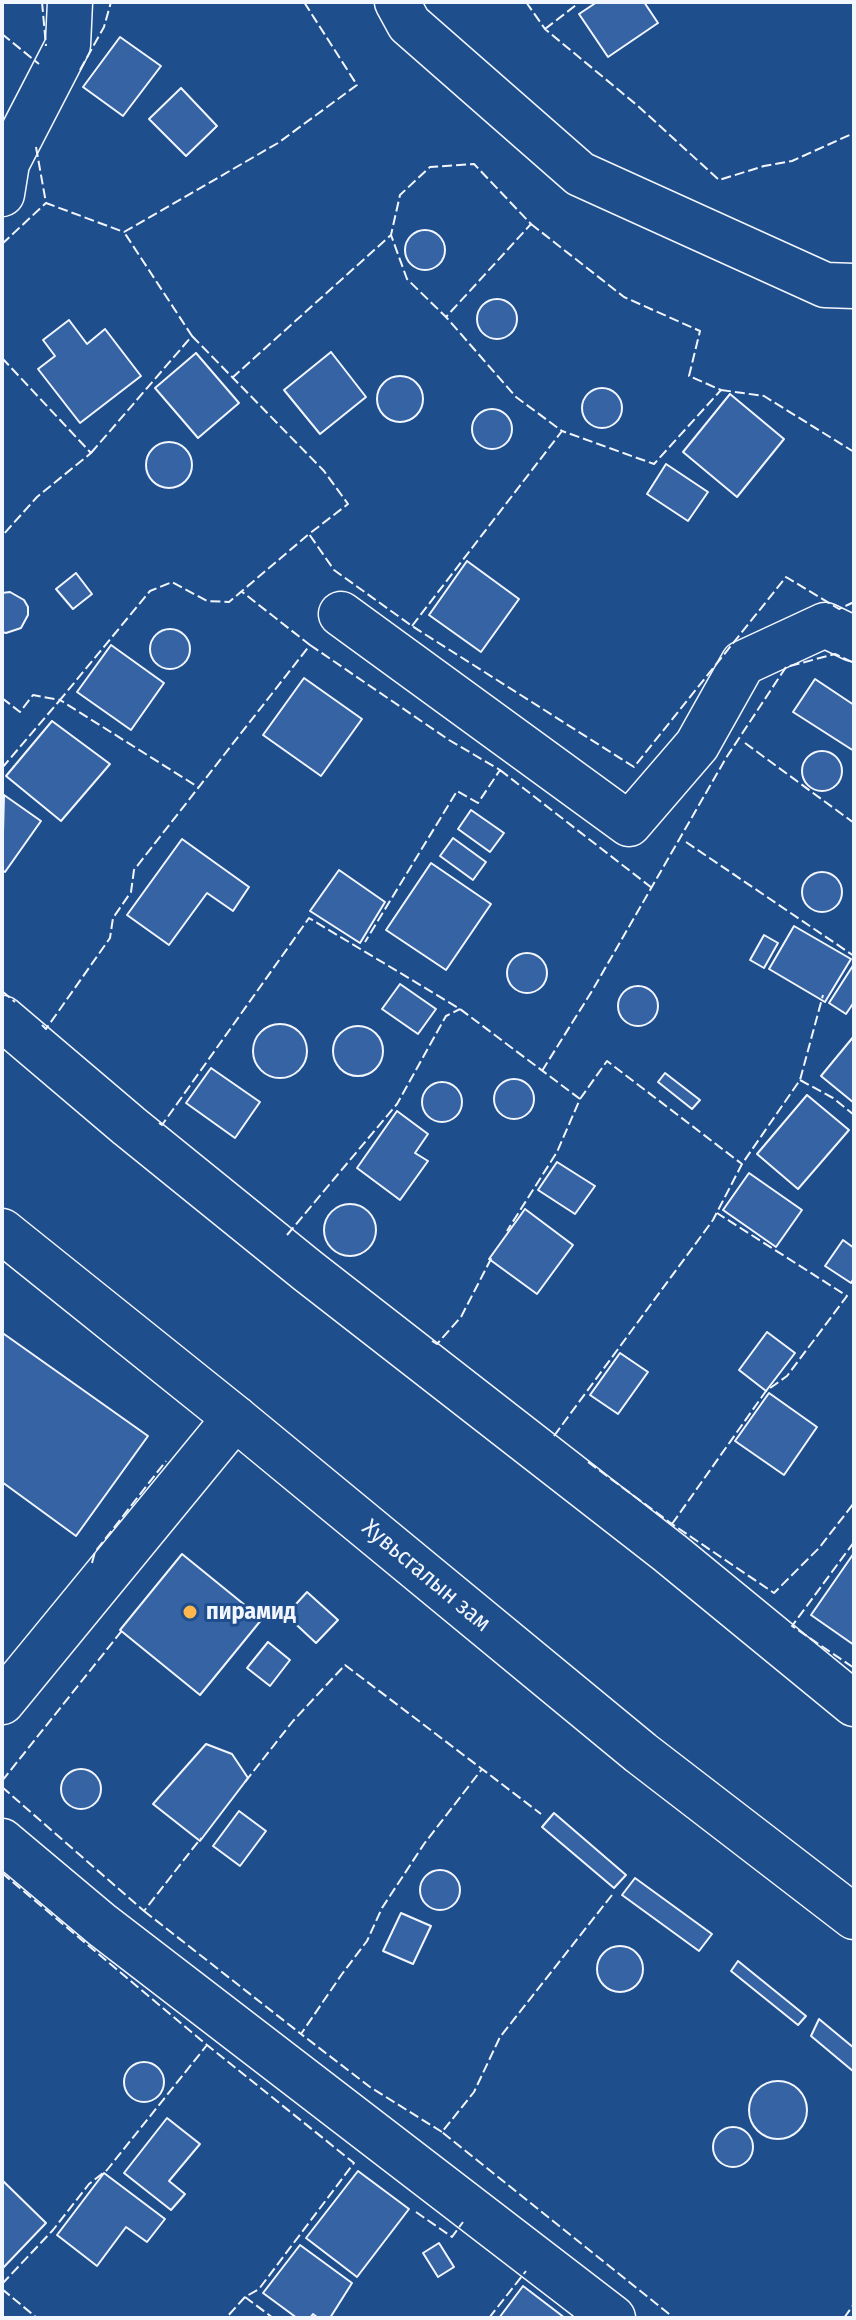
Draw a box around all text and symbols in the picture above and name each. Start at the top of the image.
street label: Хувьсгалын зам [356,1514,496,1638]
place label: пирамид [206,1598,296,1626]
marker: пирамид [181,1603,199,1621]

